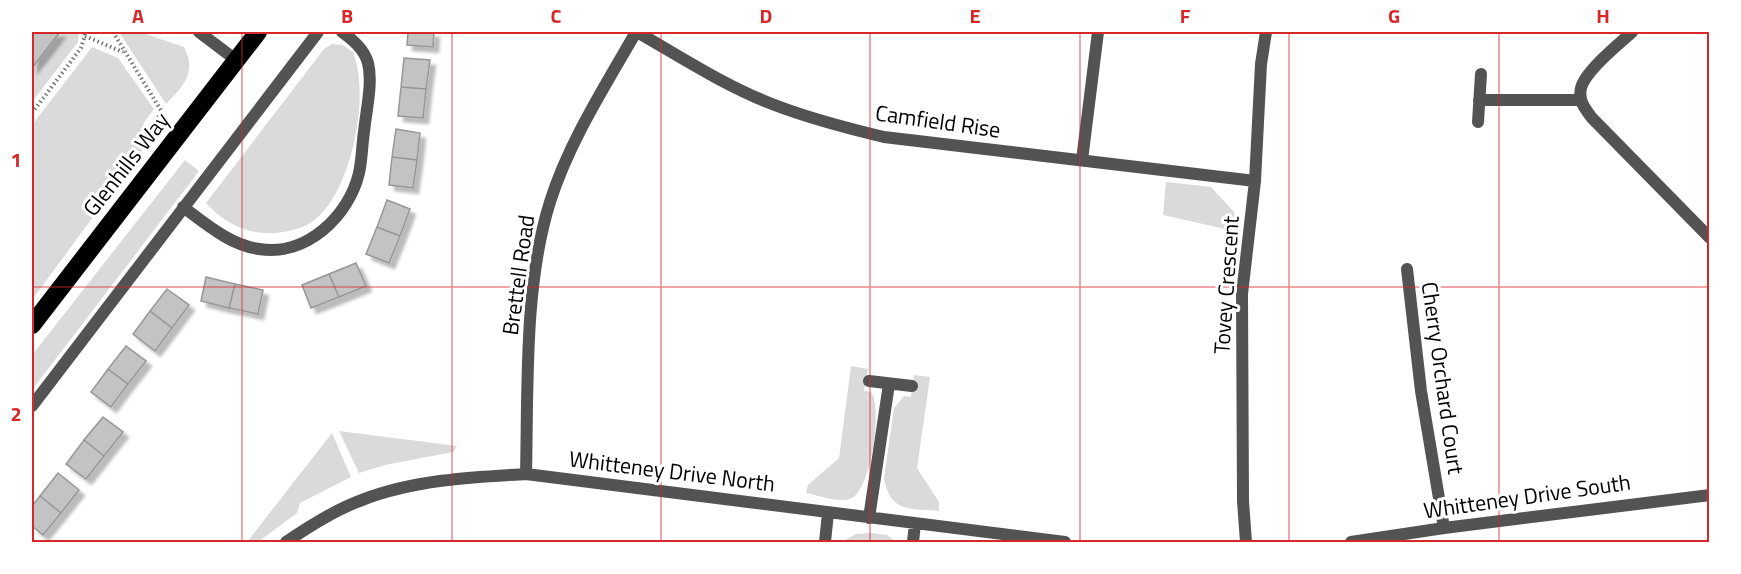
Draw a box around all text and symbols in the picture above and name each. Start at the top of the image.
text: A [132,0,144,31]
text: B [341,0,353,31]
text: C [551,0,562,31]
text: D [760,0,772,31]
text: E [969,0,981,31]
text: F [1180,0,1191,31]
text: G [1388,0,1400,31]
text: H [1596,0,1610,31]
street label: Camfield Rise [873,95,1003,147]
street label: Glenhills Way [74,104,178,223]
text: 1 [10,144,22,175]
street label: Brettell Road [493,213,543,337]
street label: Tovey Crescent [1204,215,1248,355]
street label: Cherry Orchard Court [1413,280,1473,477]
text: 2 [10,398,22,429]
street label: Whitteney Drive North [567,441,777,501]
street label: Whitteney Drive South [1421,465,1633,527]

